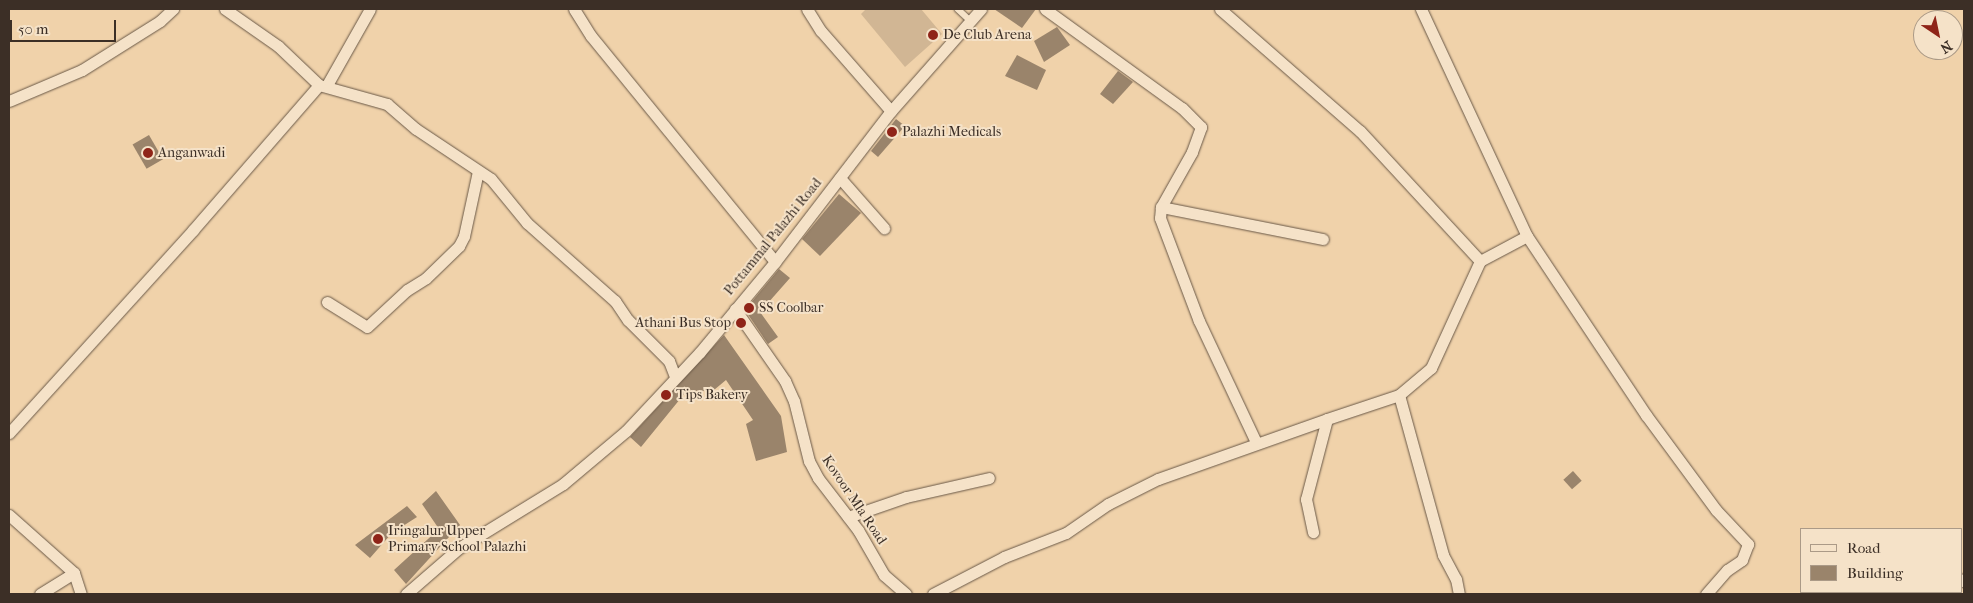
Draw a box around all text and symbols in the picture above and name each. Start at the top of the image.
scale bar [12,10,119,42]
north arrow [1913,10,1963,60]
text: 50 m [18,20,48,38]
place label: De Club Arena [943,27,1031,43]
marker: De Club Arena [927,29,939,41]
text: N [1937,37,1955,57]
place label: Palazhi Medicals [902,124,1001,140]
marker: Palazhi Medicals [886,126,898,138]
place label: Anganwadi [158,145,225,161]
marker: Anganwadi [142,147,154,159]
street label: Pottammal Palazhi Road [721,175,825,299]
place label: SS Coolbar [759,300,824,316]
marker: SS Coolbar [743,302,755,314]
place label: Athani Bus Stop [635,315,731,331]
marker: Athani Bus Stop [735,317,747,329]
place label: Tips Bakery [676,387,748,403]
marker: Tips Bakery [660,389,672,401]
street label: Kovoor Mla Road [818,452,890,548]
place label: Iringalur Upper Primary School Palazhi [388,523,526,556]
legend [1800,528,1963,593]
marker: Iringalur Upper Primary School Palazhi [372,533,384,545]
text: Road [1847,539,1880,557]
text: Building [1847,564,1903,582]

